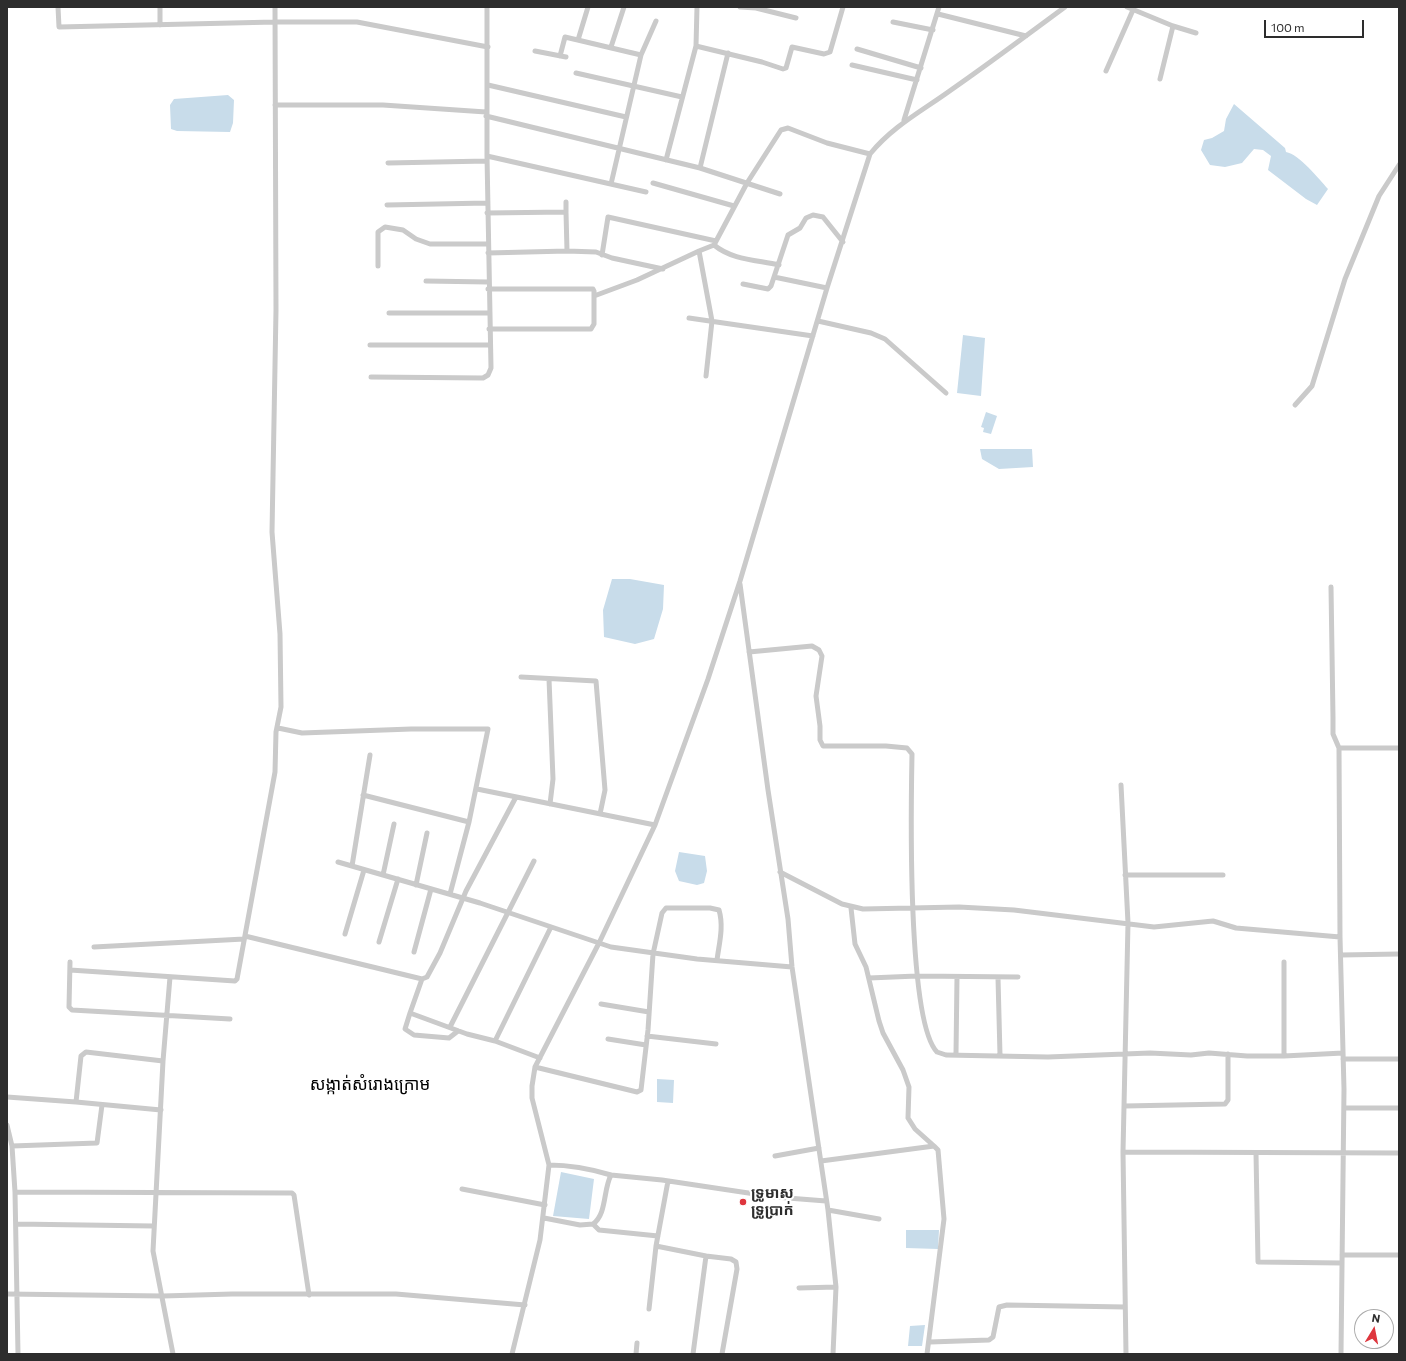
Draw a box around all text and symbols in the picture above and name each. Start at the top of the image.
scale bar [1266,12,1366,38]
text: 100 m [1271,20,1305,34]
district label: សង្កាត់សំរោងក្រោម [310,1074,430,1094]
place label: ទ្រូមាស ទ្រូប្រាក់ [751,1184,794,1219]
marker: ទ្រូមាស ទ្រូប្រាក់ [738,1197,748,1207]
north arrow [1354,1309,1394,1349]
text: N [1371,1311,1381,1325]

